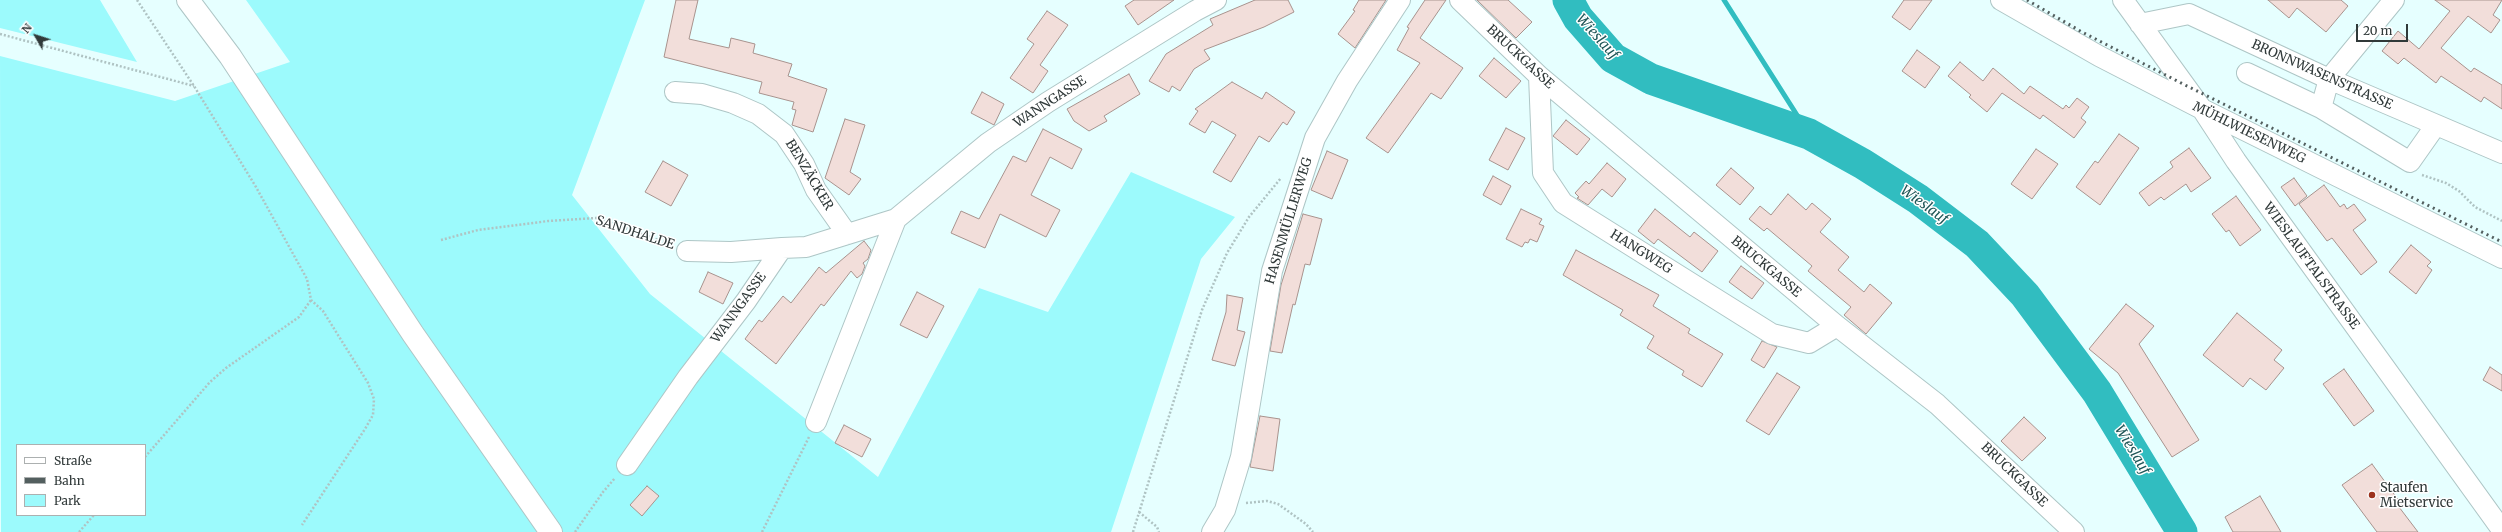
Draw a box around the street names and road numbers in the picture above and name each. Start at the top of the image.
street label: BRUCKGASSE [1483,22,1557,92]
street label: BRONNWASENSTRASSE [2249,37,2395,113]
street label: WANNGASSE [1011,73,1089,131]
street label: MÜHLWIESENWEG [2190,99,2308,167]
street label: BENZÄCKER [782,137,836,213]
street label: HASENMÜLLERWEG [1262,156,1316,286]
street label: WIESLAUFTALSTRASSE [2260,200,2362,332]
street label: SANDHALDE [594,213,676,253]
street label: HANGWEG [1607,227,1675,277]
street label: BRUCKGASSE [1728,233,1804,301]
street label: WANNGASSE [708,270,770,346]
street label: BRUCKGASSE [1978,439,2050,511]

